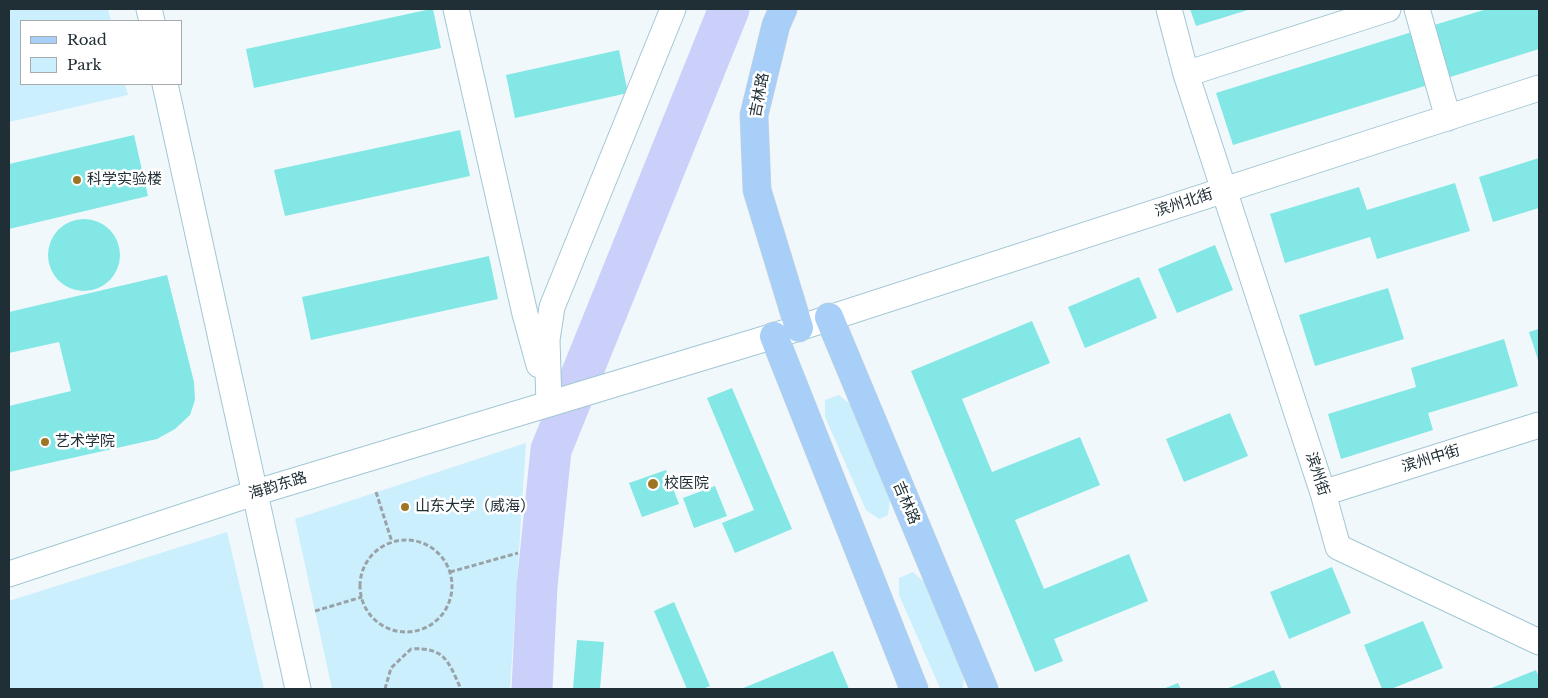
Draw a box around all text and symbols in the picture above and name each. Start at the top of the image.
legend [20,20,182,85]
text: Road [67,30,107,49]
text: Park [67,55,102,74]
street label: 吉林路 [747,71,773,119]
place label: 科学实验楼 [87,171,162,189]
marker: 科学实验楼 [71,174,83,186]
street label: 滨州北街 [1153,185,1215,221]
place label: 艺术学院 [55,433,115,451]
marker: 艺术学院 [39,436,51,448]
street label: 滨州中街 [1400,442,1462,476]
street label: 滨州街 [1301,450,1333,498]
street label: 海韵东路 [247,469,309,503]
place label: 校医院 [664,475,709,493]
marker: 校医院 [646,477,660,491]
street label: 吉林路 [889,479,923,527]
place label: 山东大学（威海） [415,498,535,516]
marker: 山东大学（威海） [399,501,411,513]

